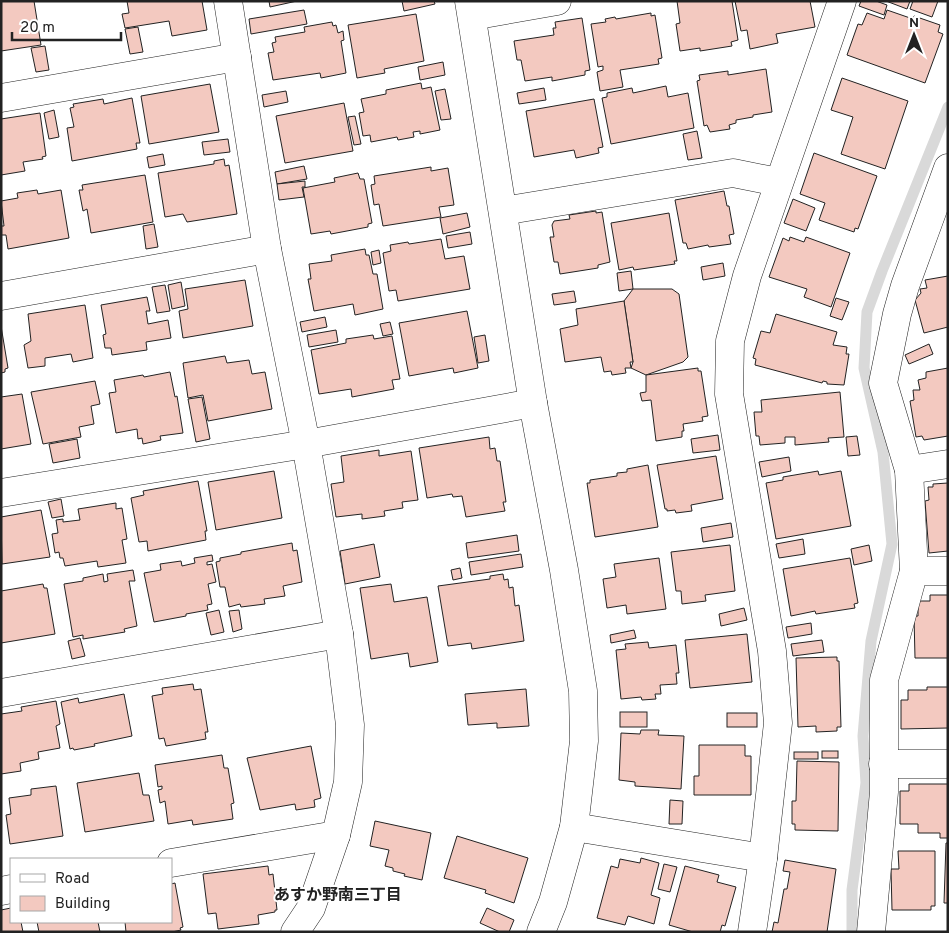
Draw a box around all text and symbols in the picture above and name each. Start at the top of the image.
scale bar [12,10,121,42]
north arrow [889,10,939,60]
text: N [909,15,919,32]
text: 20 m [20,19,55,38]
legend [10,858,172,923]
text: Road [55,870,90,889]
district label: あすか野南三丁目 [274,886,402,906]
text: Building [55,895,110,914]

